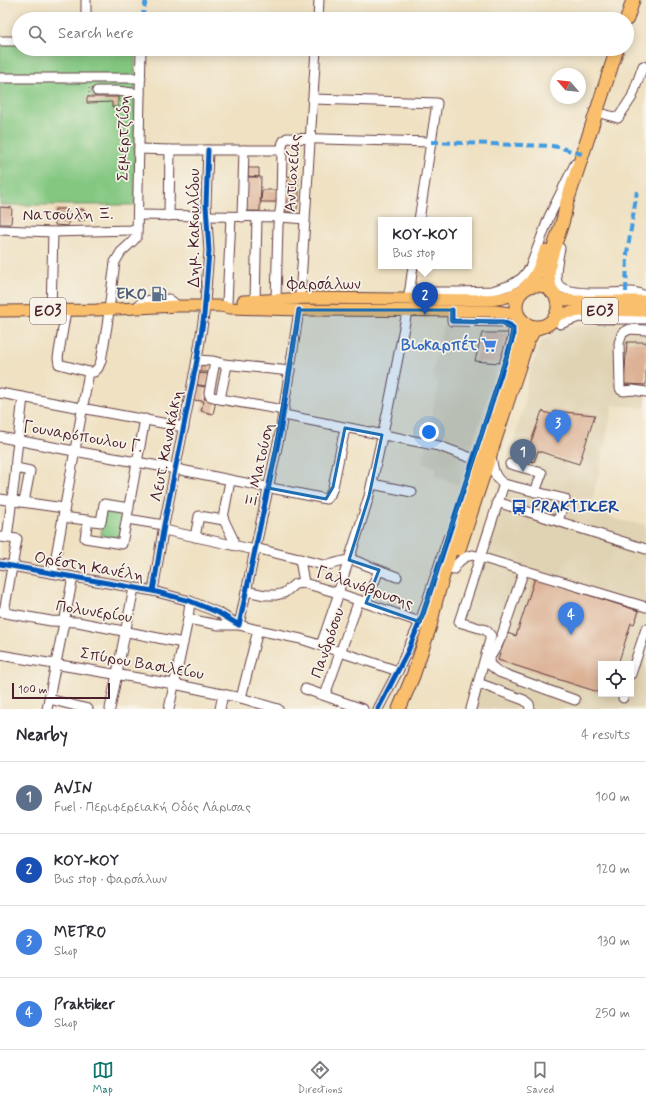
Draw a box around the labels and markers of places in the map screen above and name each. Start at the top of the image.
pin: 2 [412,282,438,315]
place label: EKO [116,284,147,305]
fuel station icon: EKO [150,285,168,303]
place label: Βιοκαρπέτ [401,334,478,356]
supermarket icon: Βιοκαρπέτ [480,336,498,354]
pin: 3 [545,410,571,443]
pin: 1 [510,439,536,472]
place label: PRAKTIKER [531,497,619,518]
bus stop icon: PRAKTIKER [510,498,528,516]
pin: 4 [558,602,584,635]

